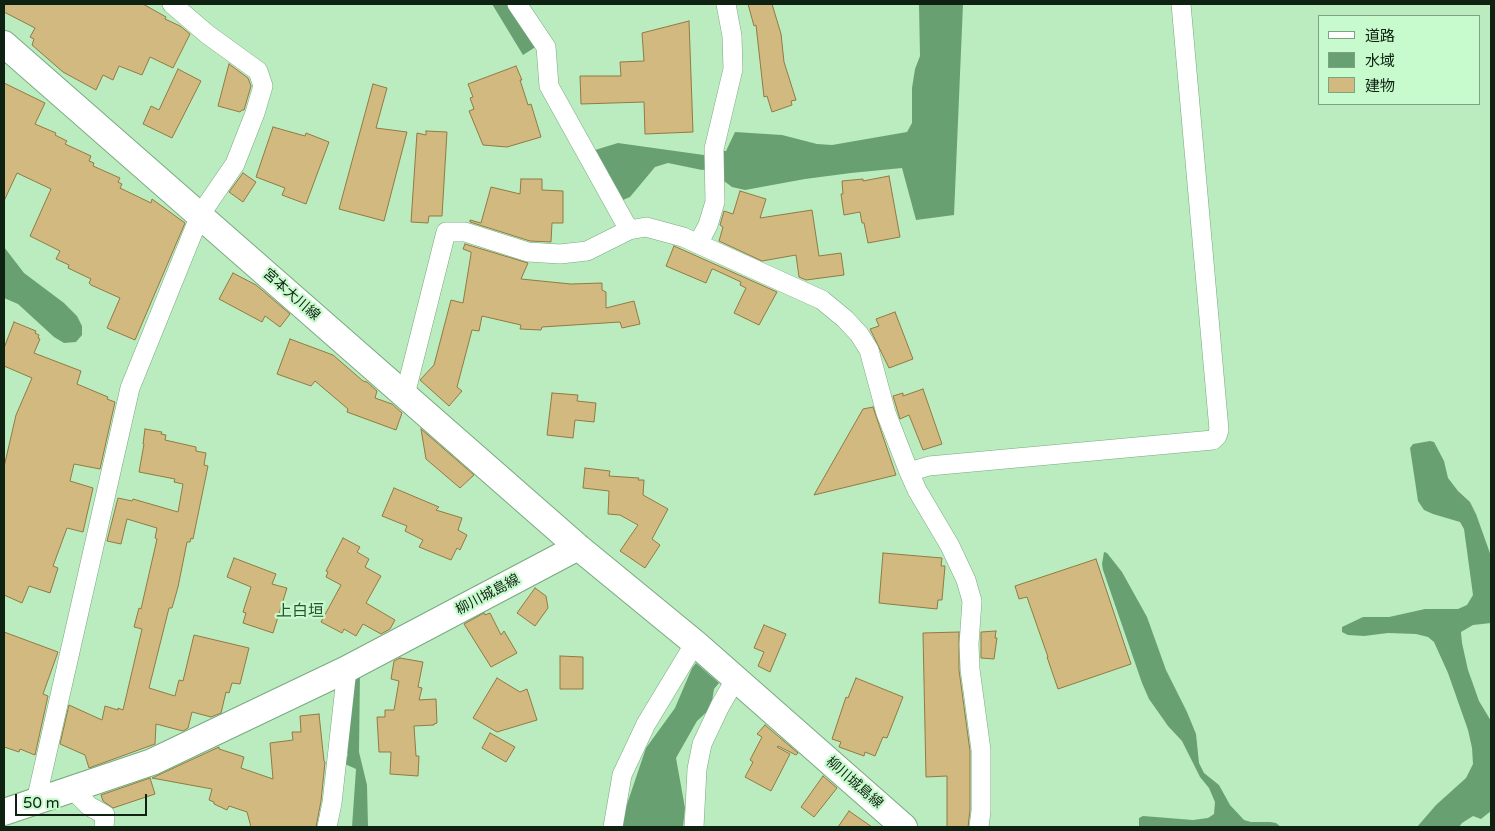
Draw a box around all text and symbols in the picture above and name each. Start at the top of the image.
legend [1318,15,1480,105]
text: 道路 [1365,27,1395,45]
text: 水域 [1365,52,1395,70]
text: 建物 [1365,77,1395,95]
street label: 宮本大川線 [259,266,323,324]
street label: 柳川城島線 [453,571,523,619]
district label: 上白垣 [276,602,324,622]
street label: 柳川城島線 [822,754,886,812]
scale bar [18,784,150,816]
text: 50 m [23,794,60,812]

